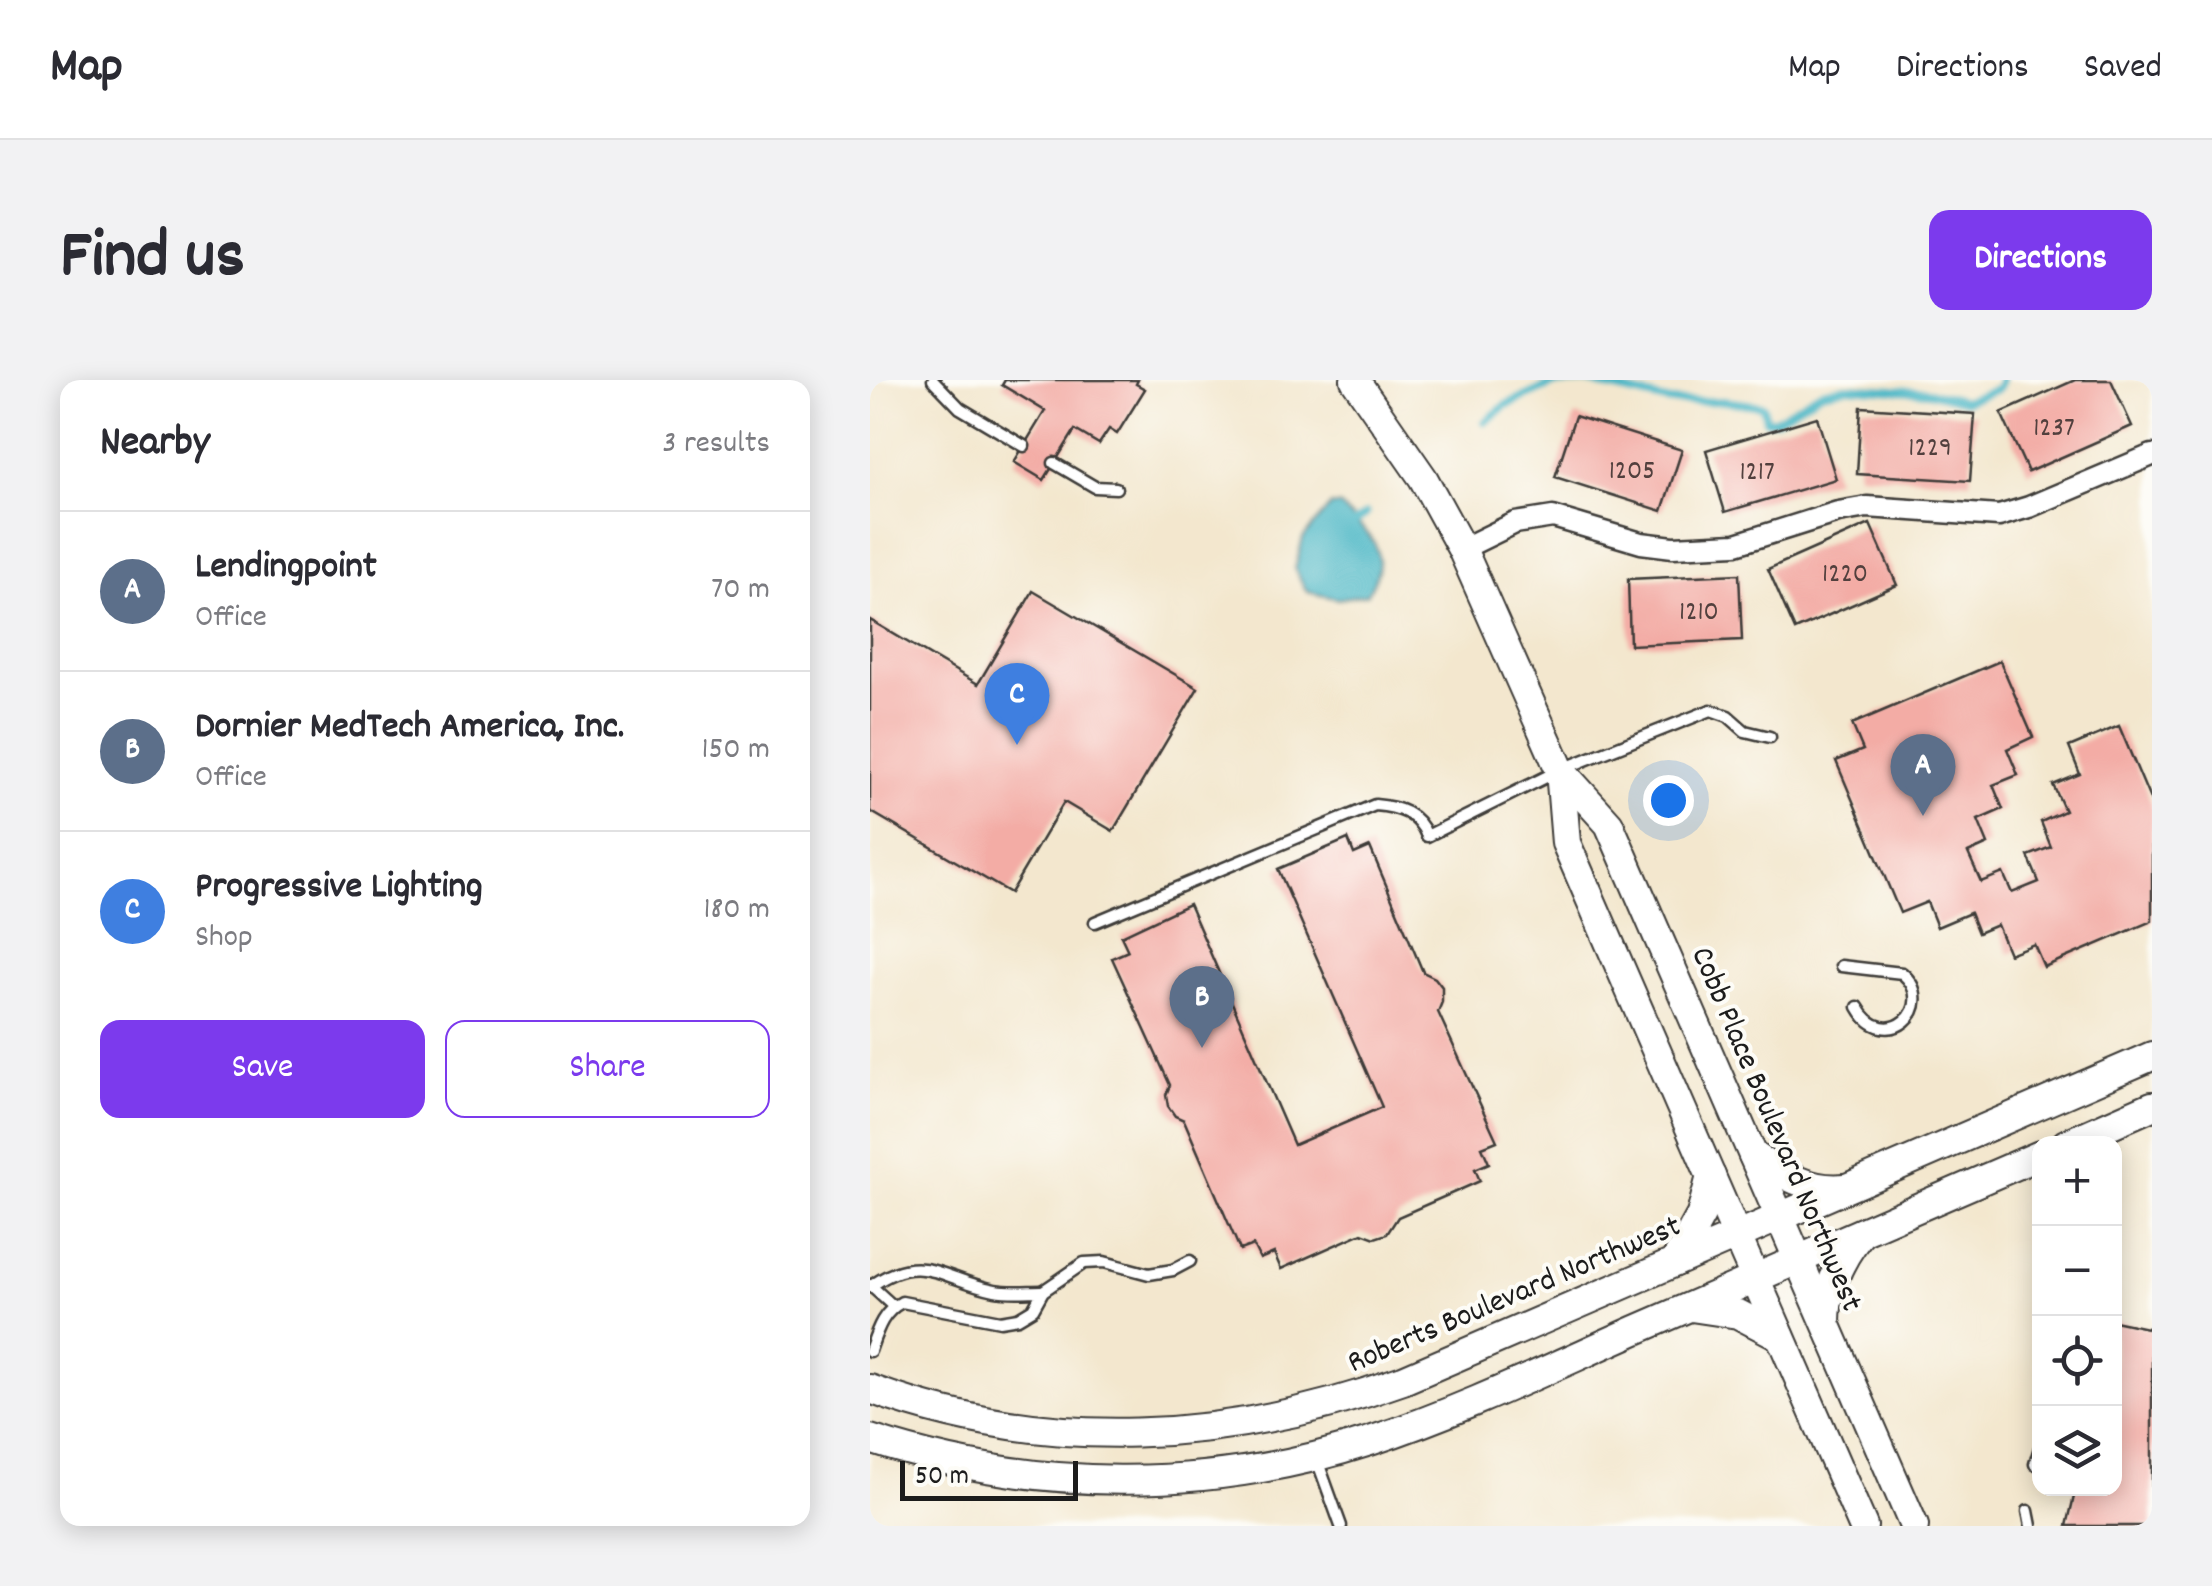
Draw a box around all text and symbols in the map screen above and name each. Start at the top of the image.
text: Map [50,35,123,104]
text: Map [1788,44,1841,94]
text: Directions [1896,44,2029,94]
text: Saved [2084,44,2162,94]
text: Find us [60,210,245,310]
button: Directions [1929,210,2152,310]
house number: 1237 [2033,410,2075,450]
text: Nearby [100,415,210,475]
text: 3 results [662,422,770,468]
house number: 1229 [1908,430,1952,470]
house number: 1205 [1609,453,1655,493]
house number: 1217 [1739,454,1775,494]
text: Lendingpoint [195,541,377,596]
house number: 1220 [1822,556,1868,596]
text: A [124,568,141,614]
text: 70 m [711,568,770,614]
house number: 1210 [1679,594,1719,634]
text: Office [195,596,267,642]
pin: C [984,662,1050,745]
text: Dornier MedTech America, Inc. [195,701,624,756]
text: B [125,728,140,774]
text: 150 m [701,728,770,774]
pin: A [1890,734,1956,816]
text: Office [195,756,267,802]
your location [1643,775,1694,826]
text: Progressive Lighting [195,861,483,916]
text: C [125,888,140,934]
text: 180 m [703,888,770,934]
text: Shop [195,916,253,962]
street label: Cobb Place Boulevard Northwest [1677,940,1872,1320]
pin: B [1170,966,1234,1048]
button: Save [100,1020,425,1118]
button: Share [445,1020,770,1118]
map controls [2032,1136,2122,1496]
button: + [2032,1136,2122,1226]
street label: Roberts Boulevard Northwest [1341,1205,1689,1388]
button: − [2032,1226,2122,1316]
button: locate [2032,1316,2122,1406]
button: layers [2032,1406,2122,1496]
scale bar [900,1456,1078,1500]
text: 50 m [915,1458,969,1498]

